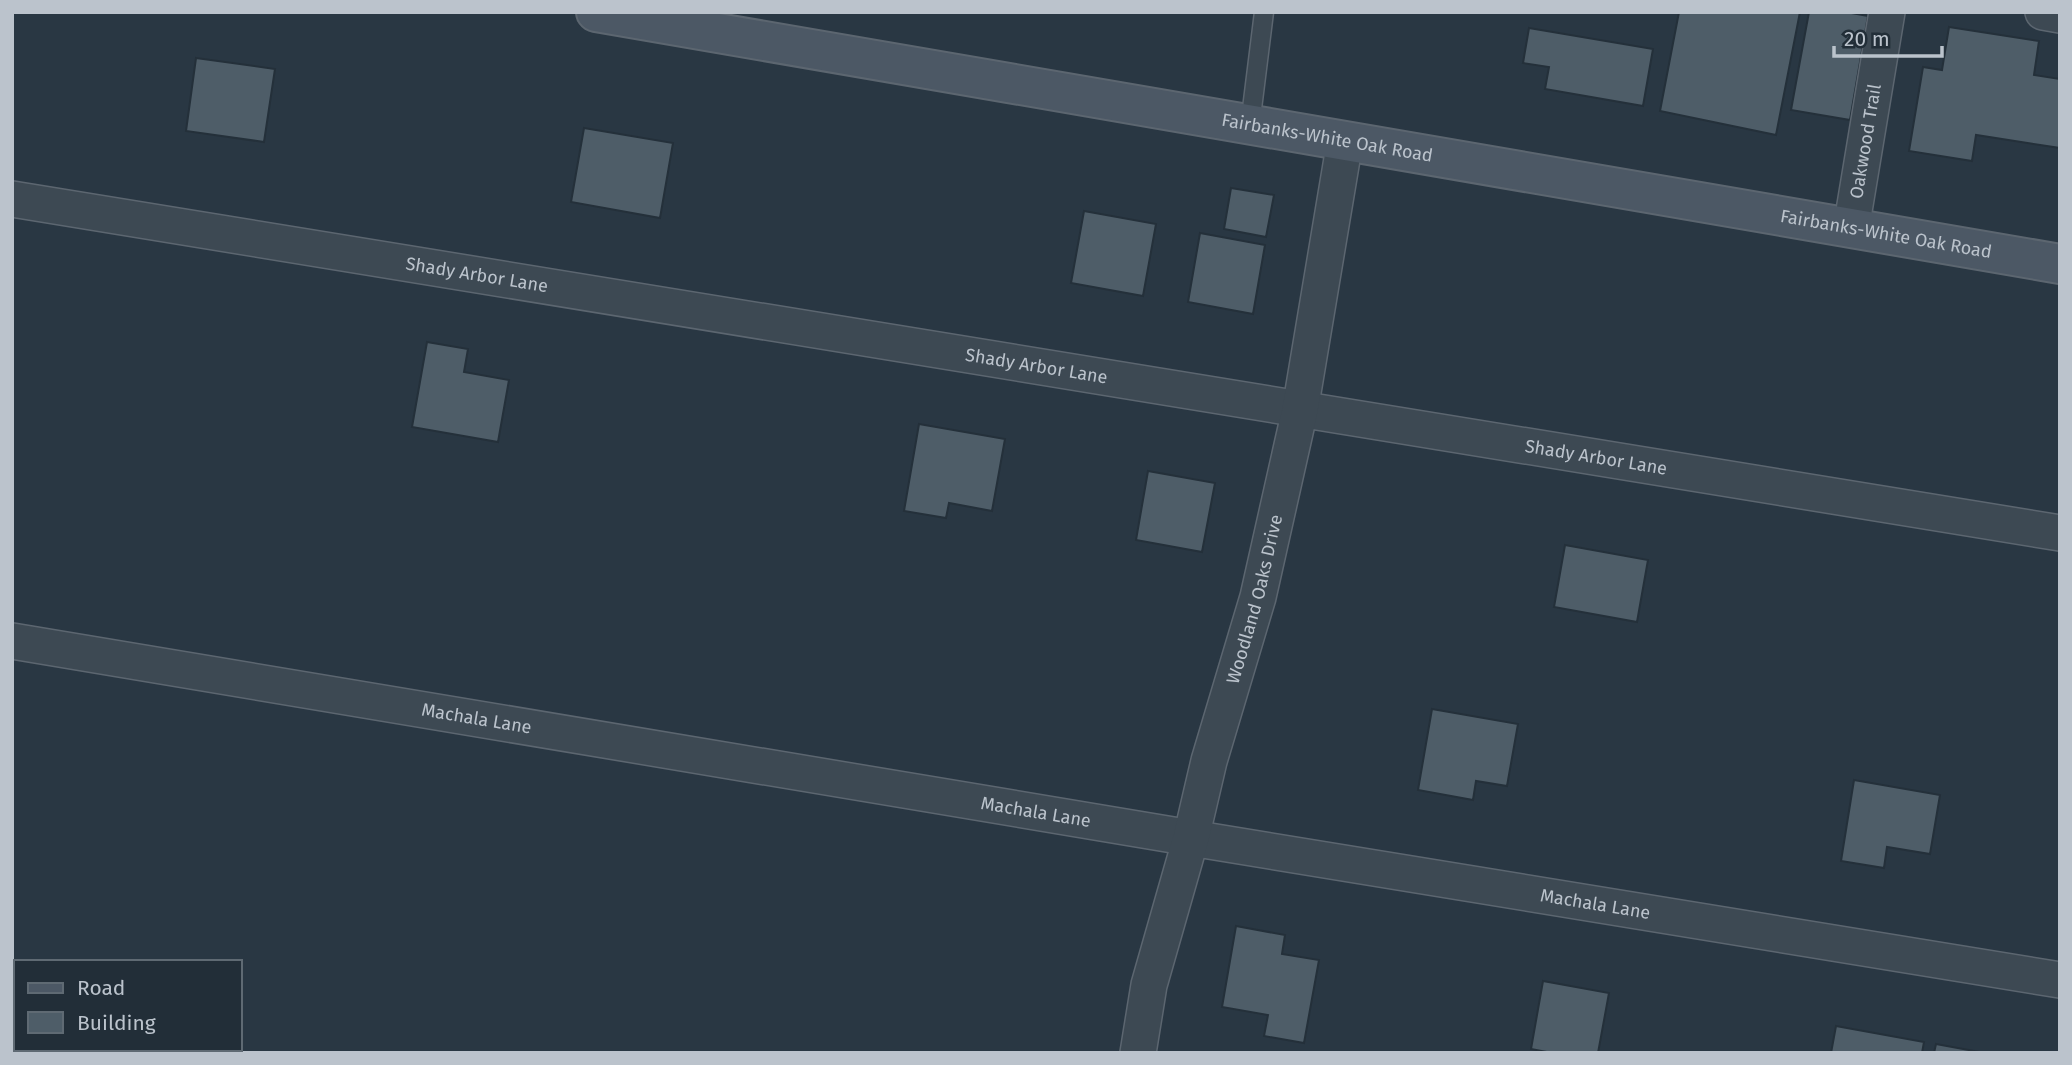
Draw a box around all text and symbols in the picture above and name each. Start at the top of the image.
scale bar [1834,14,1942,58]
text: 20 m [1844,26,1890,52]
street label: Oakwood Trail [1845,82,1886,200]
street label: Fairbanks-White Oak Road [1220,109,1435,167]
street label: Fairbanks-White Oak Road [1779,205,1993,263]
street label: Shady Arbor Lane [404,252,550,297]
street label: Shady Arbor Lane [964,344,1109,389]
street label: Shady Arbor Lane [1523,435,1669,480]
street label: Woodland Oaks Drive [1222,513,1287,687]
street label: Machala Lane [420,699,533,739]
street label: Machala Lane [979,792,1093,832]
street label: Machala Lane [1539,884,1652,924]
legend [14,960,242,1051]
text: Road [77,975,125,1001]
text: Building [77,1010,156,1036]

